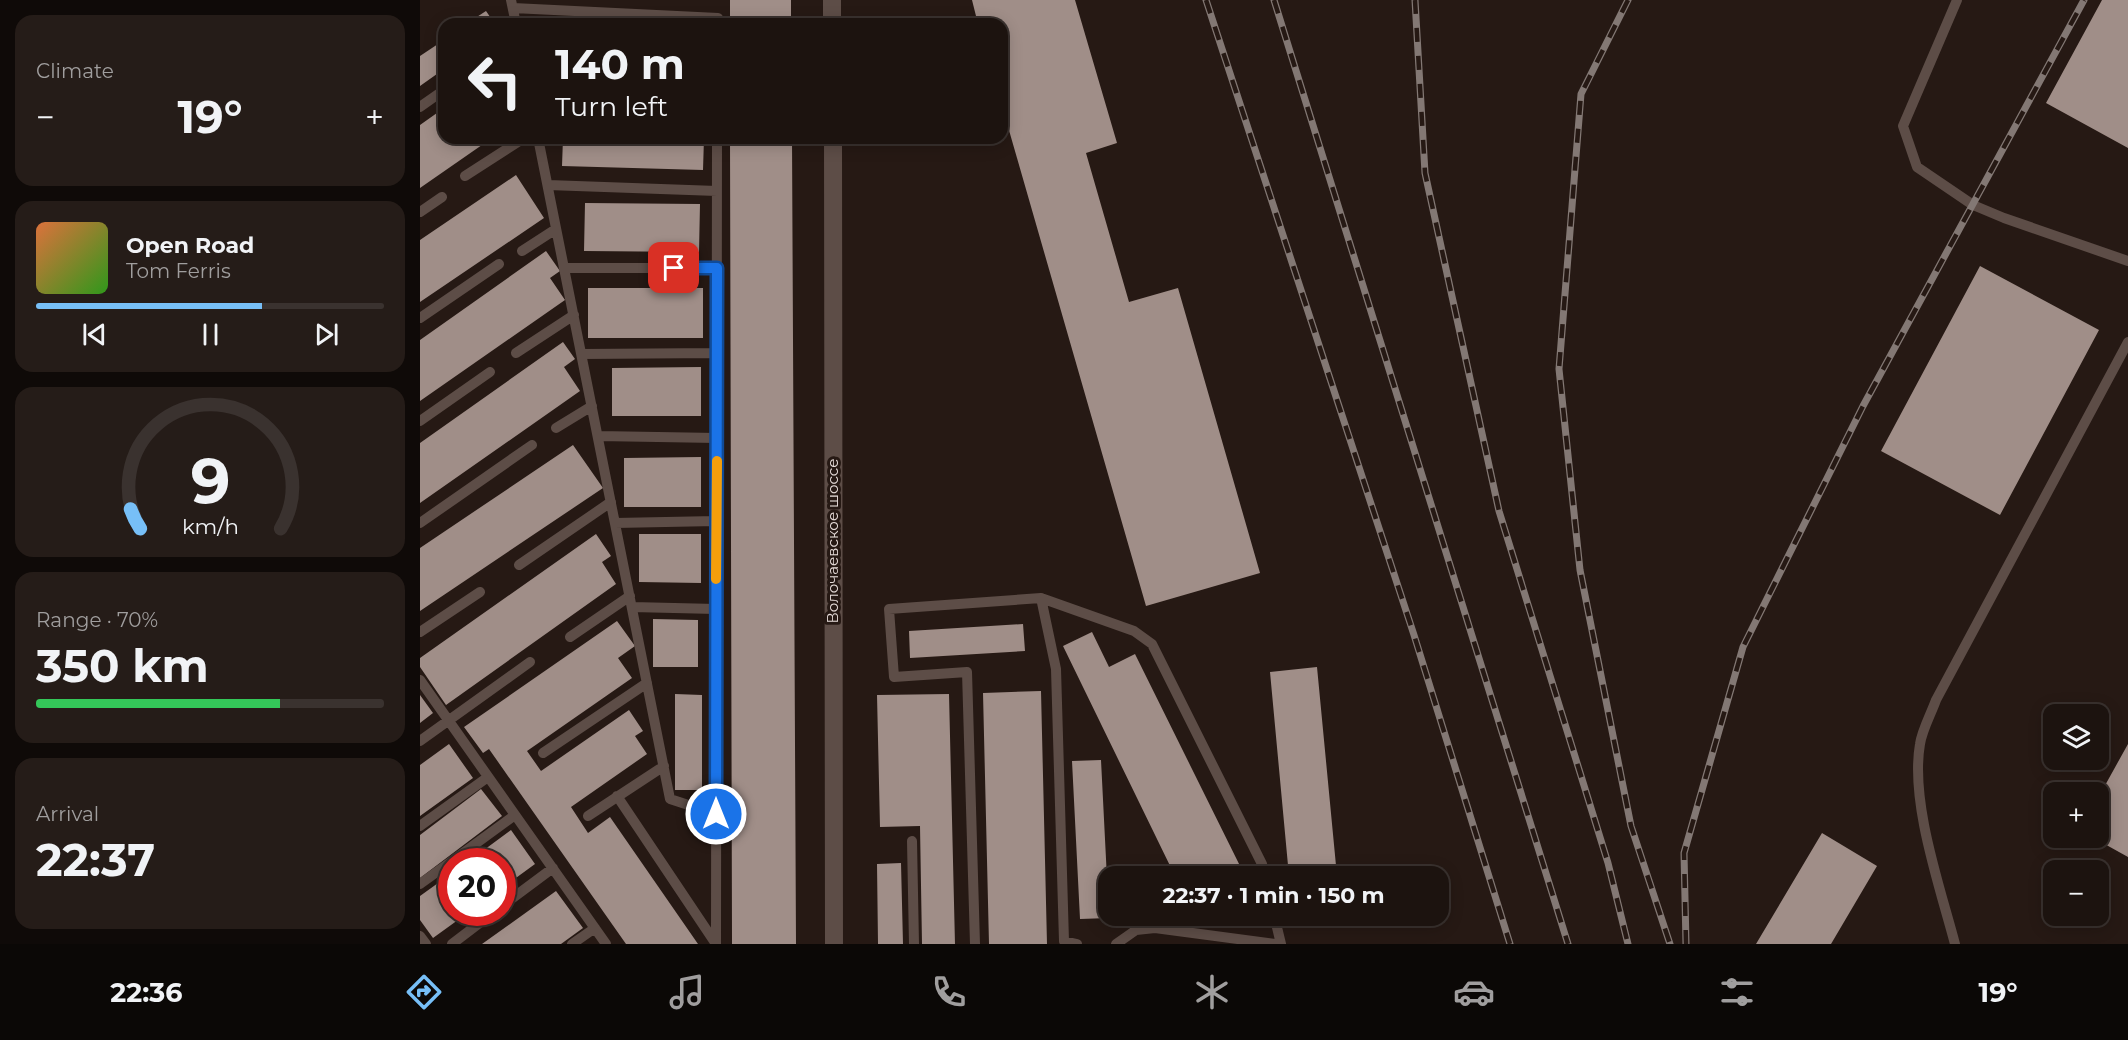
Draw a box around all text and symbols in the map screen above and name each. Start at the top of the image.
text: 140 m [555,38,685,90]
icon: left [456,42,534,120]
text: Climate [36,59,114,83]
text: 19° [177,89,243,144]
text: Turn left [555,90,668,123]
text: − [36,97,55,137]
text: + [365,97,384,137]
text: Open Road [126,232,254,259]
pin [648,242,699,293]
icon: arrive [657,251,690,284]
text: Tom Ferris [126,259,231,283]
icon: previous [78,318,111,351]
icon: pause [194,318,227,351]
icon: next [310,318,343,351]
text: 9 [190,443,230,519]
street label: Волочаевское шоссе [823,459,842,623]
text: km/h [181,513,239,539]
text: Range · 70% [36,608,158,632]
text: 350 km [36,638,209,693]
map controls [2043,704,2109,926]
button: layers [2043,704,2109,770]
position arrow [684,782,748,846]
button: + [2043,782,2109,848]
text: Arrival [36,802,99,826]
text: 22:37 [36,832,155,887]
speed limit sign: 20 [438,848,516,926]
button: − [2043,860,2109,926]
text: 22:37 · 1 min · 150 m [1162,882,1385,909]
icon: directions [403,971,445,1013]
icon: music [666,971,708,1013]
icon: phone [928,971,970,1013]
icon: climate [1191,971,1233,1013]
icon: car [1453,971,1495,1013]
icon: filters [1716,971,1758,1013]
text: 22:36 [110,976,182,1009]
text: 19° [1979,976,2018,1009]

